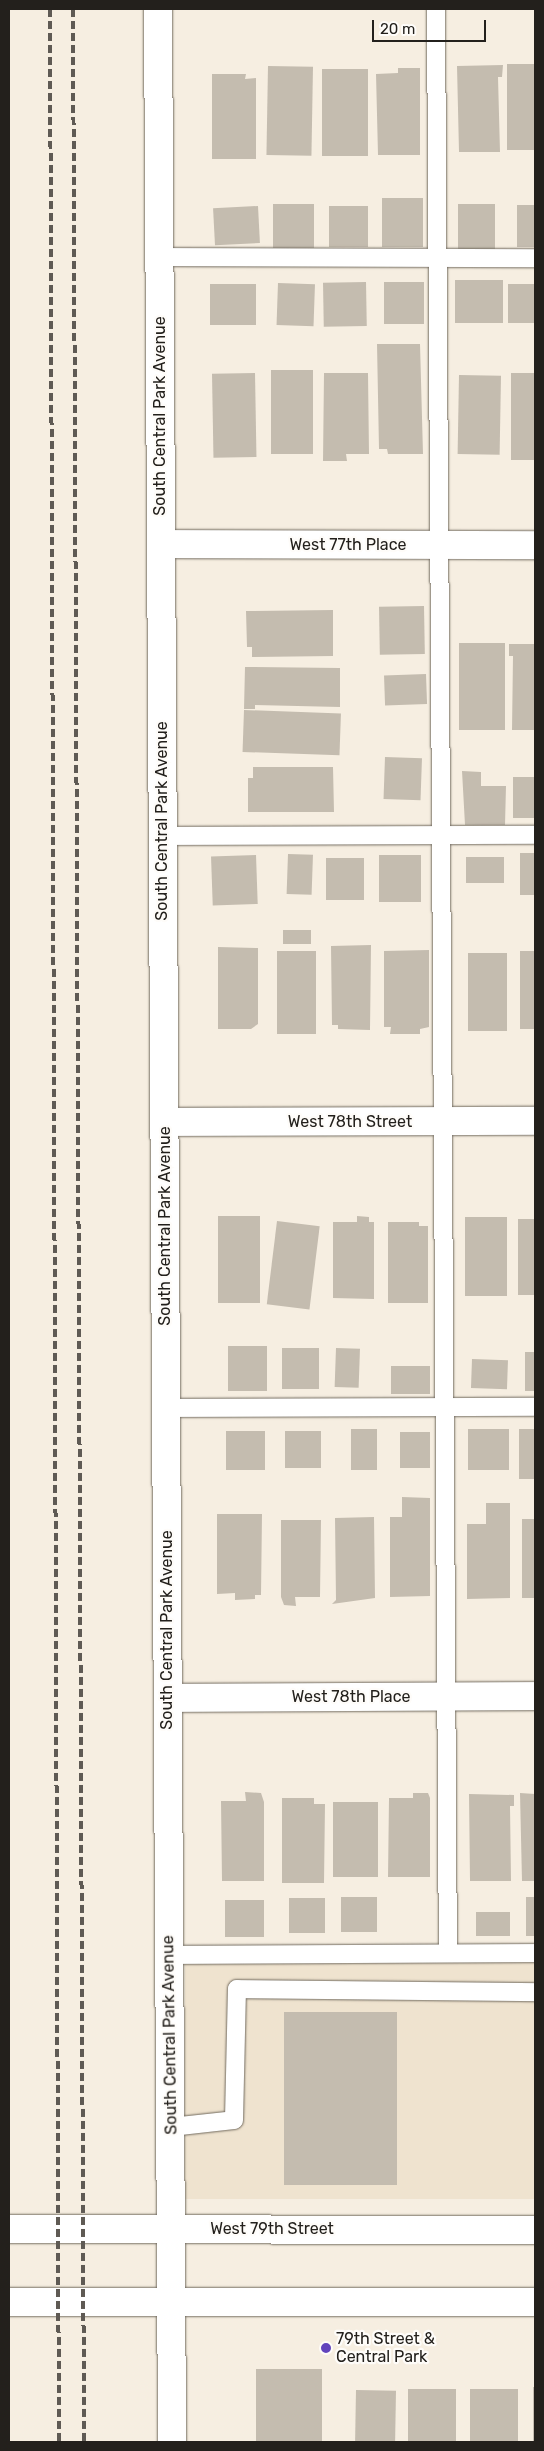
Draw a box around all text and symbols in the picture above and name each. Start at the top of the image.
scale bar [374,10,488,42]
text: 20 m [380,20,415,38]
street label: South Central Park Avenue [150,316,170,516]
street label: West 77th Place [290,535,406,555]
street label: South Central Park Avenue [152,721,172,921]
street label: West 78th Street [288,1112,412,1132]
street label: South Central Park Avenue [155,1126,175,1326]
street label: South Central Park Avenue [157,1530,177,1730]
street label: West 78th Place [292,1687,410,1707]
street label: South Central Park Avenue [159,1935,181,2135]
street label: West 79th Street [210,2219,334,2239]
place label: 79th Street & Central Park [336,2329,435,2367]
marker: 79th Street & Central Park [320,2342,332,2354]

